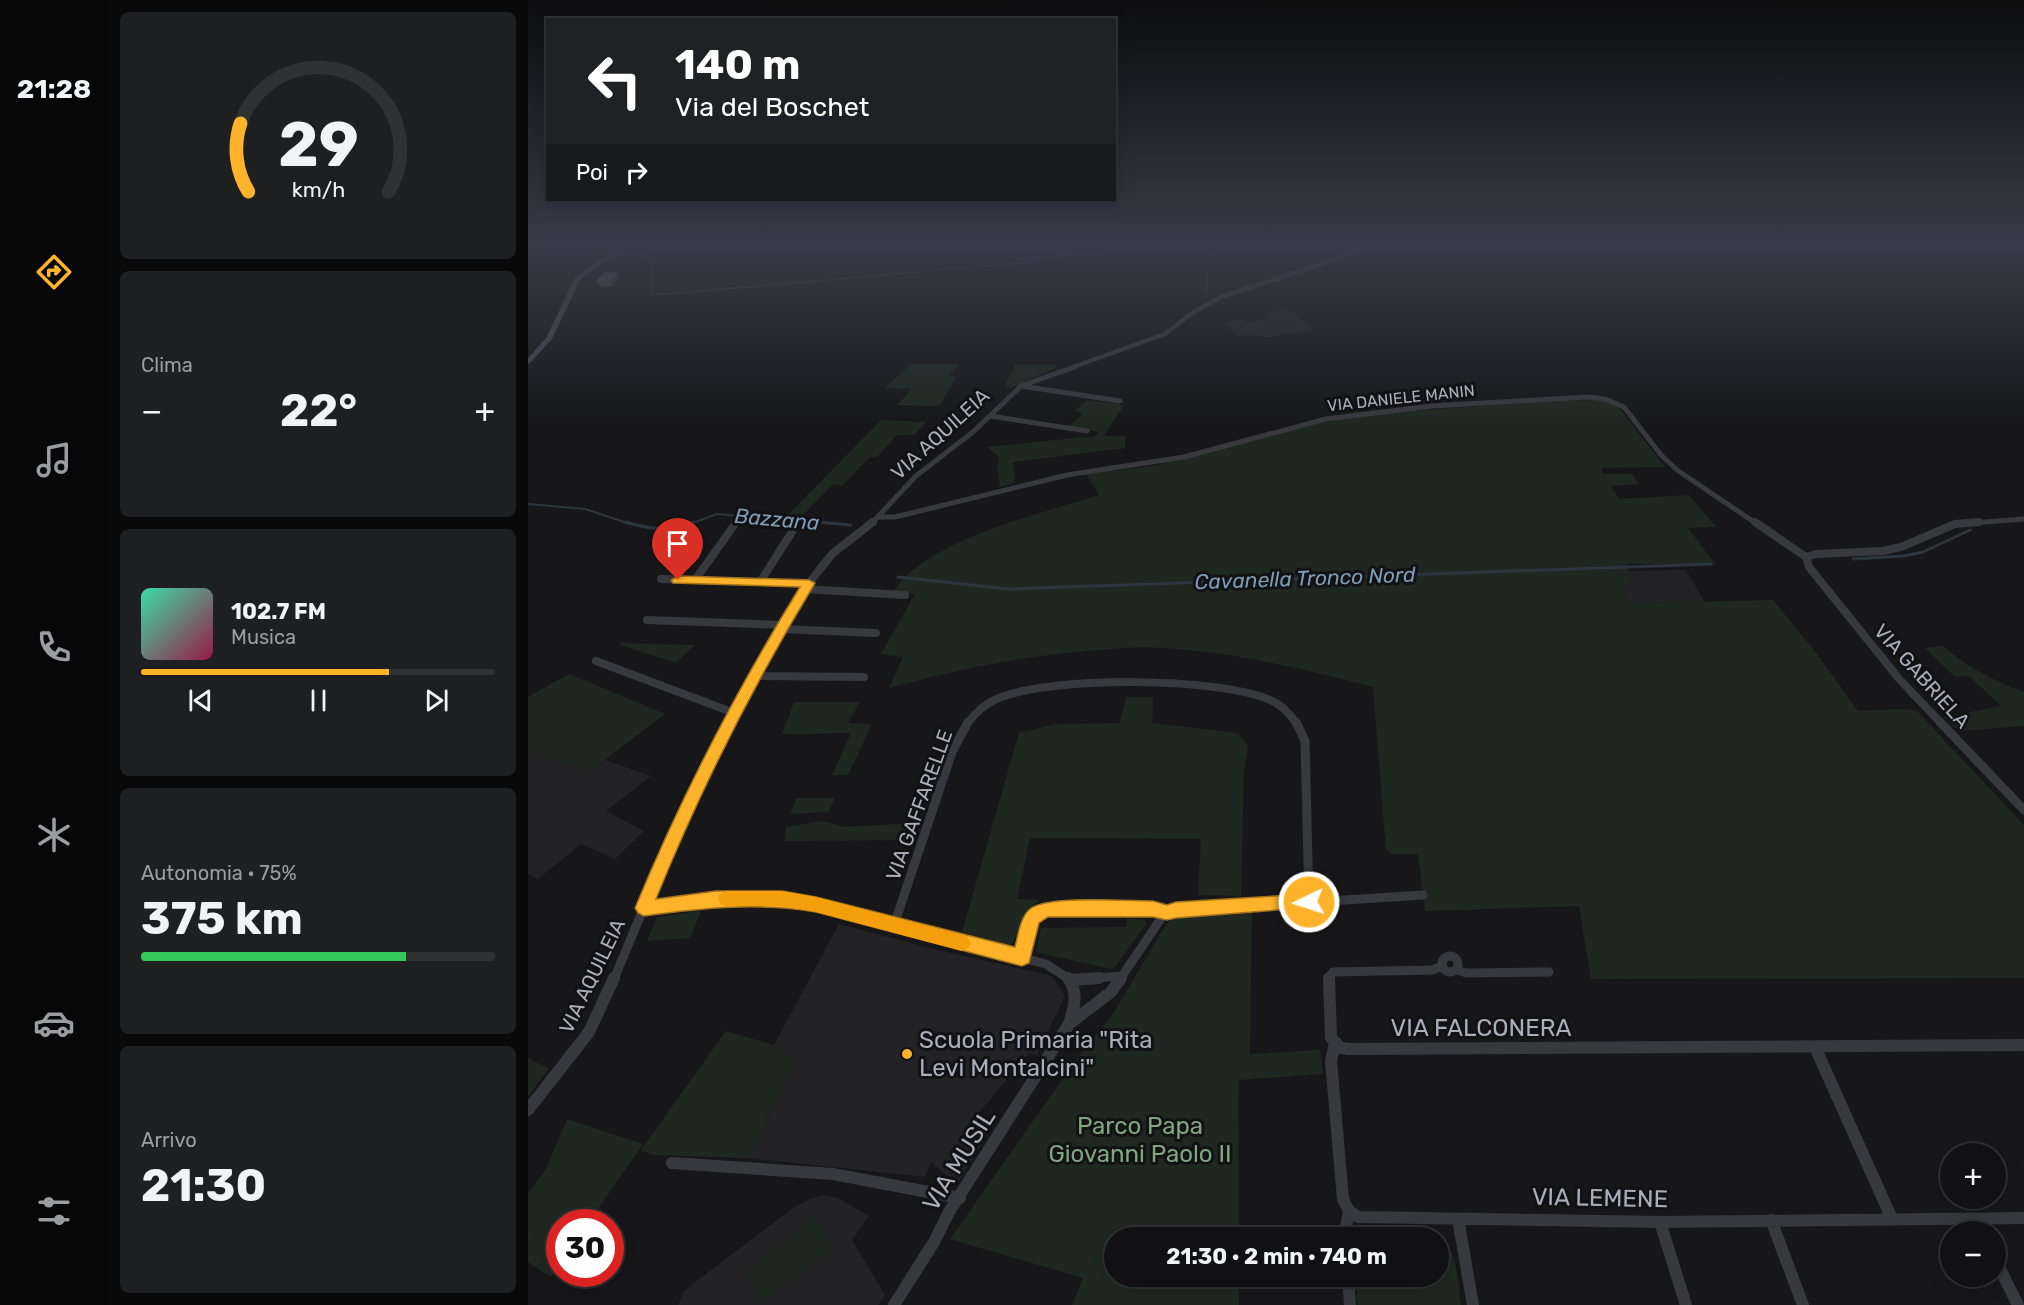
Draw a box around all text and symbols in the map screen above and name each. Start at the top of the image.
text: 140 m [675,40,801,90]
icon: left [576,42,654,120]
text: 21:28 [17,73,91,105]
text: Via del Boschet [675,91,869,123]
text: 29 [278,108,358,182]
icon: right [620,156,653,189]
text: Poi [576,159,608,186]
text: km/h [291,178,345,203]
icon: directions [33,251,75,293]
text: Clima [141,353,193,377]
street label: VIA DANIELE MANIN [1326,381,1476,415]
text: 22° [280,384,357,437]
street label: VIA AQUILEIA [886,384,994,484]
text: − [141,391,162,430]
text: + [474,391,495,430]
icon: music [33,439,75,481]
water label: Bazzana [734,503,820,535]
pin [652,518,703,580]
icon: arrive [661,527,694,560]
water label: Cavanella Tronco Nord [1194,562,1416,594]
text: 102.7 FM [231,598,326,625]
street label: VIA GABRIELA [1869,619,1975,733]
text: Musica [231,625,296,649]
icon: phone [33,626,75,668]
icon: previous [184,684,217,717]
icon: pause [302,684,335,717]
icon: next [420,684,453,717]
street label: VIA GAFFARELLE [881,726,957,884]
icon: climate [33,814,75,856]
text: Autonomia · 75% [141,861,297,885]
position arrow [1277,870,1341,934]
text: 375 km [141,892,303,945]
street label: VIA AQUILEIA [554,915,630,1037]
icon: car [33,1002,75,1044]
street label: VIA FALCONERA [1390,1014,1572,1042]
place label: Scuola Primaria "Rita Levi Montalcini" [919,1026,1152,1082]
marker: Scuola Primaria "Rita Levi Montalcini" [900,1047,914,1061]
street label: VIA MUSIL [917,1104,1001,1216]
park label: Parco Papa Giovanni Paolo II [1048,1112,1232,1168]
text: Arrivo [141,1128,197,1152]
map controls [1940,1143,2006,1287]
button: + [1940,1143,2006,1209]
text: 21:30 [141,1159,266,1212]
street label: VIA LEMENE [1532,1183,1668,1213]
icon: filters [33,1190,75,1232]
speed limit sign: 30 [546,1209,624,1287]
button: − [1940,1221,2006,1287]
text: 21:30 · 2 min · 740 m [1166,1243,1387,1270]

